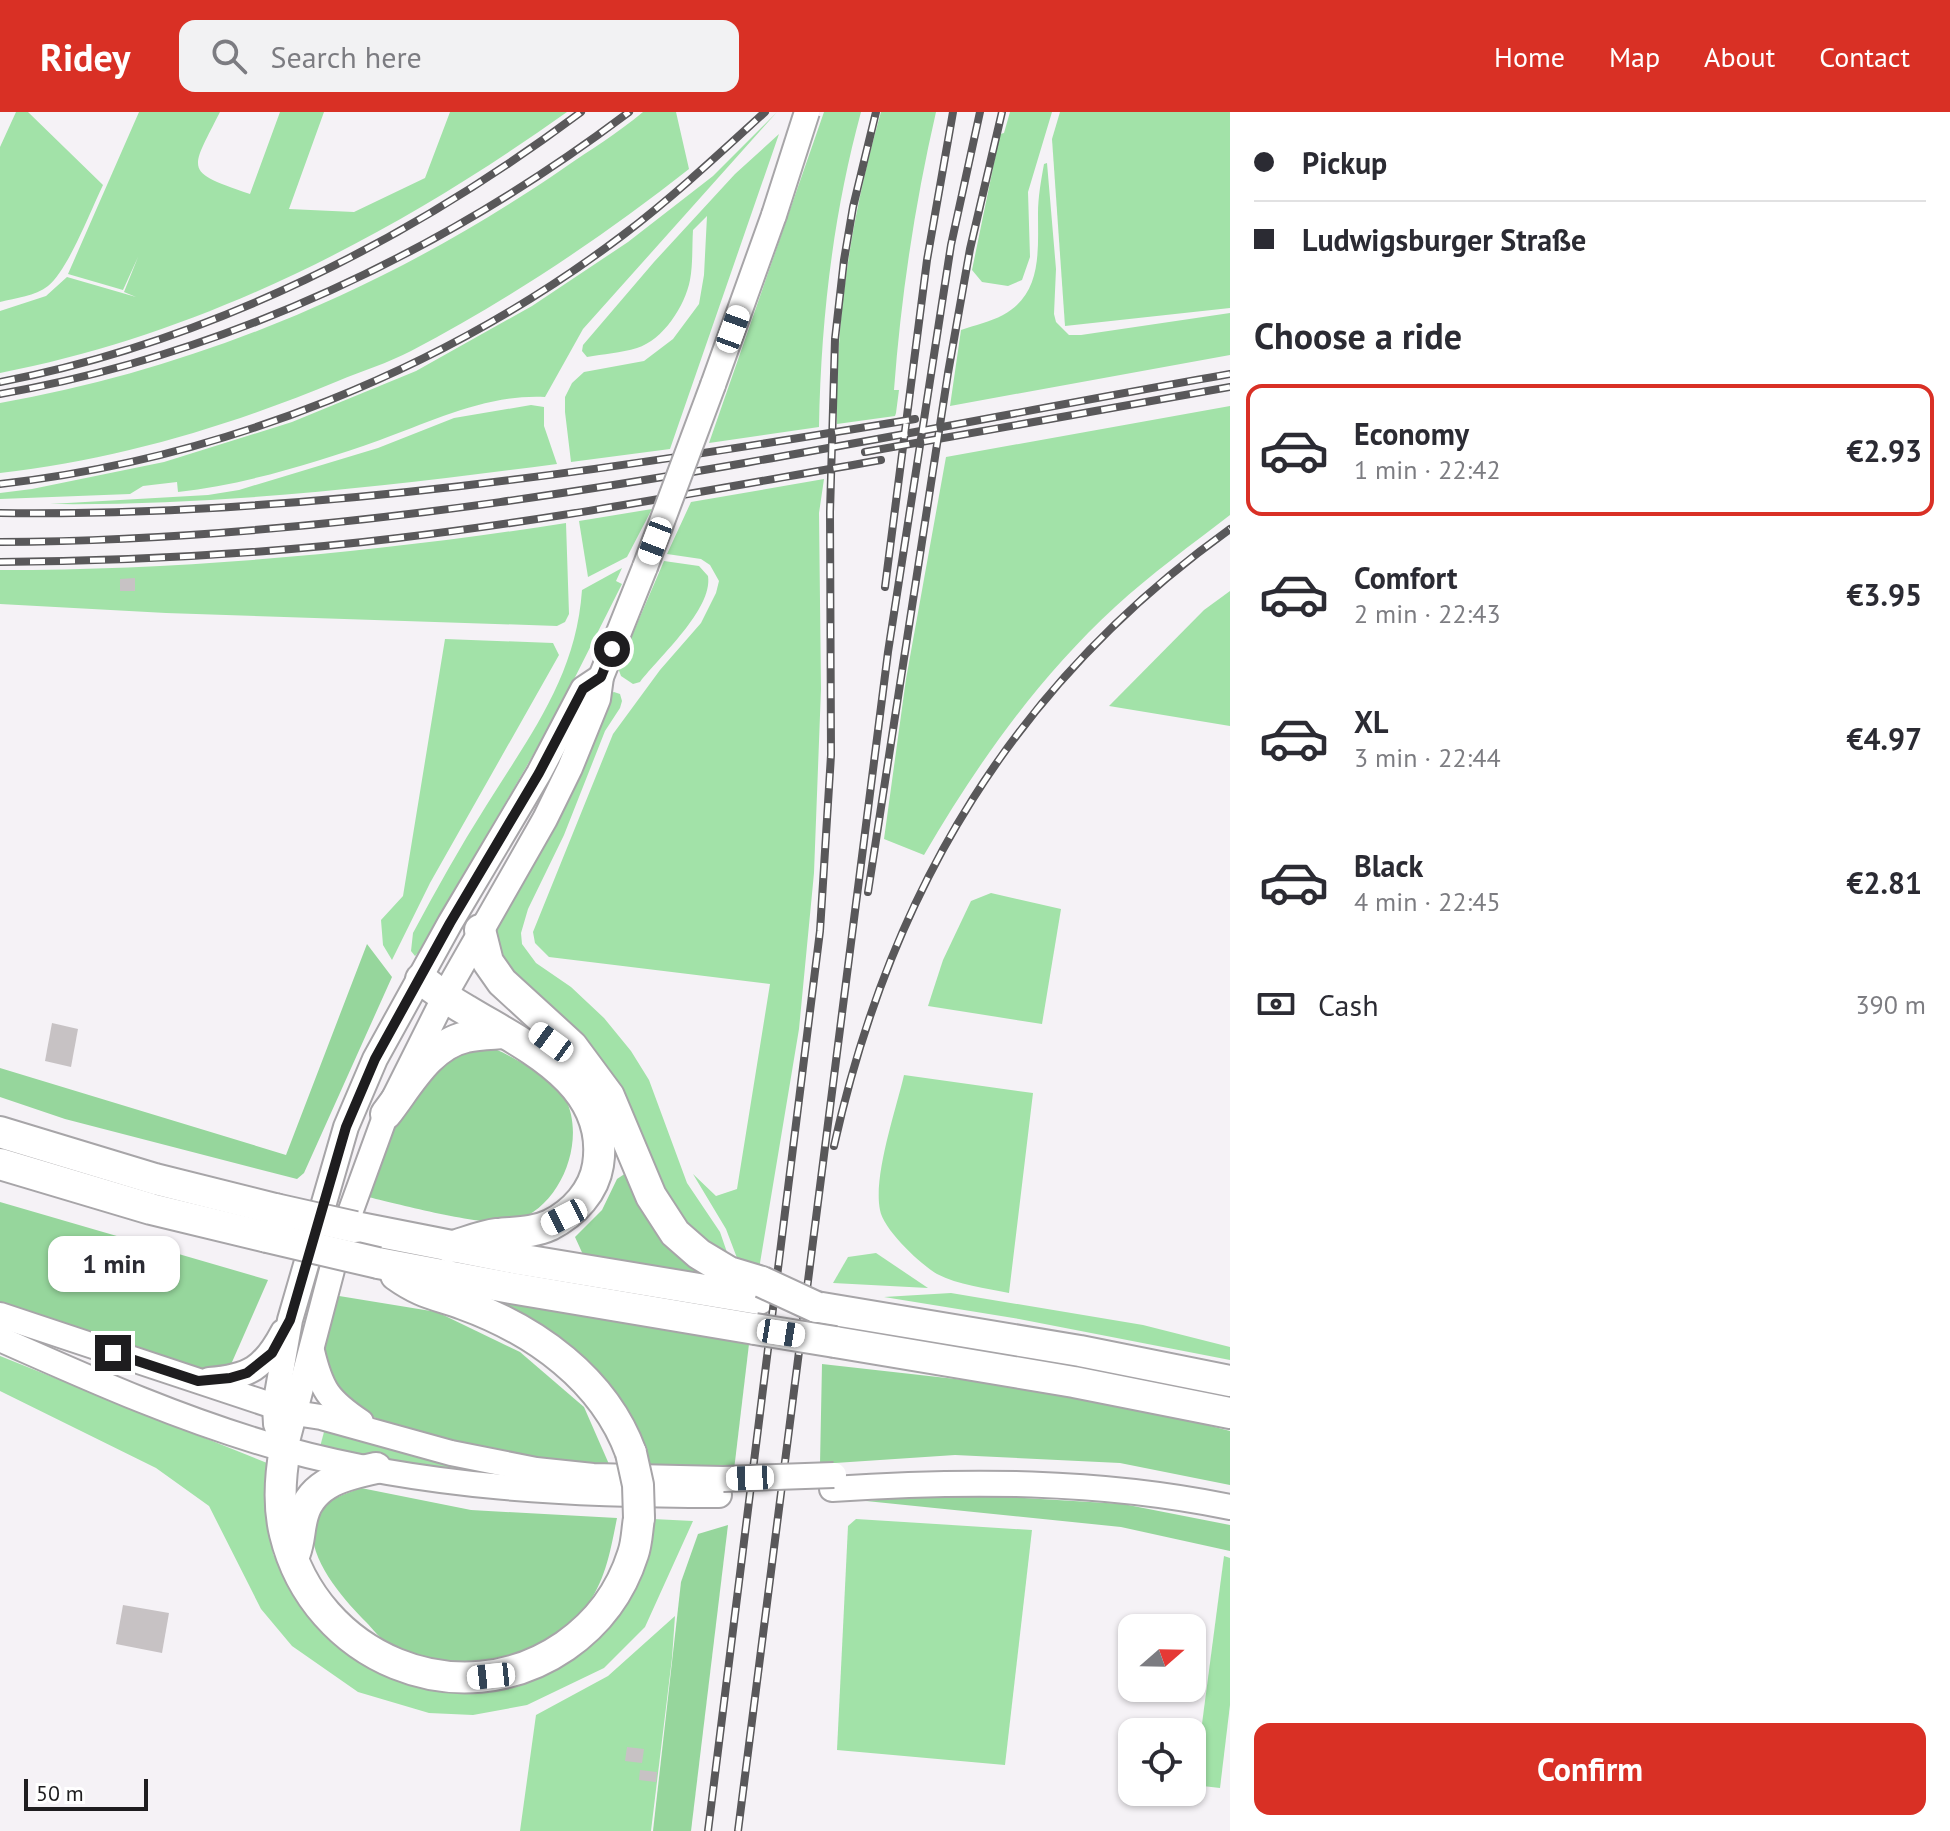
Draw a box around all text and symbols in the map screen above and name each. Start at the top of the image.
search box [179,20,739,92]
text: Ridey [40,32,131,81]
icon: search [207,34,251,78]
text: Search here [271,37,422,76]
text: Home [1494,38,1565,75]
text: Map [1609,38,1660,75]
text: About [1704,38,1775,75]
text: Contact [1819,38,1910,75]
text: Pickup [1302,143,1387,182]
text: Ludwigsburger Straße [1302,220,1586,259]
car [714,302,752,356]
text: Choose a ride [1254,312,1462,359]
icon: car [1258,414,1330,486]
text: Economy [1354,414,1469,453]
text: €2.93 [1847,431,1922,470]
text: 1 min · 22:42 [1354,453,1501,486]
car [635,514,675,568]
icon: car [1258,558,1330,630]
text: Comfort [1354,558,1457,597]
text: €3.95 [1847,575,1922,614]
text: 2 min · 22:43 [1354,597,1501,630]
route start [594,631,630,667]
icon: car [1258,702,1330,774]
text: XL [1354,702,1388,741]
text: €4.97 [1847,719,1922,758]
text: 3 min · 22:44 [1354,741,1501,774]
icon: car [1258,846,1330,918]
text: Black [1354,846,1423,885]
text: €2.81 [1847,863,1922,902]
text: 4 min · 22:45 [1354,885,1501,918]
icon: cash [1254,982,1298,1026]
text: Cash [1318,985,1379,1024]
text: 390 m [1855,988,1926,1021]
car [525,1018,577,1066]
car [537,1195,591,1239]
callout: 1 min [47,1237,179,1293]
text: 1 min [82,1247,146,1280]
car [755,1317,807,1349]
route end [95,1335,131,1371]
car [726,1465,774,1491]
north arrow [1118,1614,1206,1702]
map controls [1118,1614,1206,1806]
car [466,1662,516,1690]
button: locate [1118,1718,1206,1806]
button: Confirm [1254,1723,1926,1815]
scale bar [24,1775,148,1811]
text: 50 m [36,1779,84,1807]

